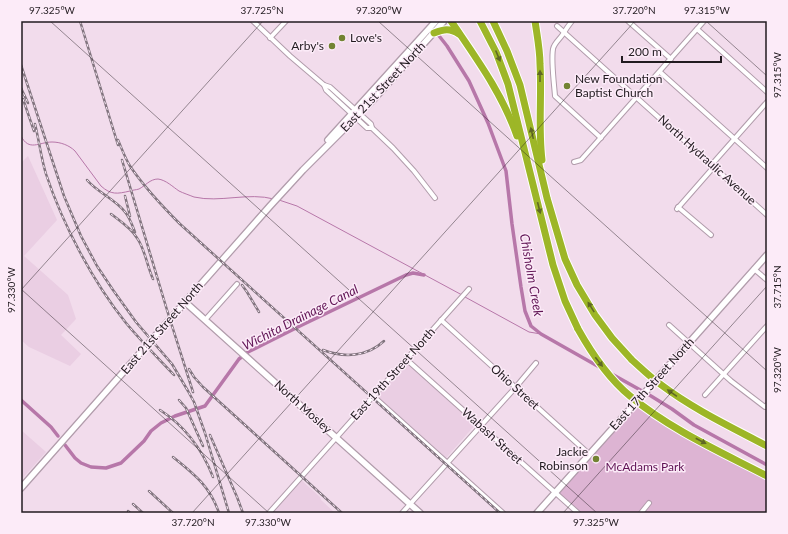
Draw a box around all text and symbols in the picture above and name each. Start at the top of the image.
text: 97.325°W [29,4,76,16]
text: 37.725°N [240,4,284,16]
text: 97.320°W [356,4,403,16]
text: 37.720°N [612,4,656,16]
text: 97.315°W [684,4,731,16]
place label: Love's [350,30,382,45]
marker: Love's [337,33,347,43]
place label: Arby's [291,38,324,53]
scale bar [622,38,721,64]
street label: East 21st Street North [337,39,428,135]
marker: Arby's [327,41,337,51]
text: 200 m [628,44,662,59]
one-way arrow [495,50,501,62]
text: 97.315°W [771,51,783,98]
one-way arrow [537,70,544,82]
place label: New Foundation Baptist Church [575,71,662,100]
marker: New Foundation Baptist Church [562,81,572,91]
street label: North Hydraulic Avenue [655,112,759,208]
one-way arrow [528,127,534,139]
one-way arrow [536,202,542,214]
water label: Chisholm Creek [517,232,547,318]
text: 37.715°N [771,265,783,309]
text: 97.330°W [5,266,17,313]
street label: East 21st Street North [117,278,206,377]
water label: Wichita Drainage Canal [239,281,361,353]
one-way arrow [587,301,594,313]
street label: East 19th Street North [347,324,438,423]
street label: East 17th Street North [606,334,697,433]
text: 97.320°W [771,346,783,393]
one-way arrow [595,357,603,368]
street label: Ohio Street [488,361,543,413]
street label: North Mosley [271,377,336,437]
one-way arrow [667,389,677,397]
street label: Wabash Street [459,404,526,467]
one-way arrow [695,438,707,444]
place label: Jackie Robinson [539,444,588,473]
marker: Jackie Robinson [591,454,601,464]
park label: McAdams Park [606,459,685,474]
text: 37.720°N [171,516,215,528]
text: 97.330°W [245,516,292,528]
text: 97.325°W [573,516,620,528]

